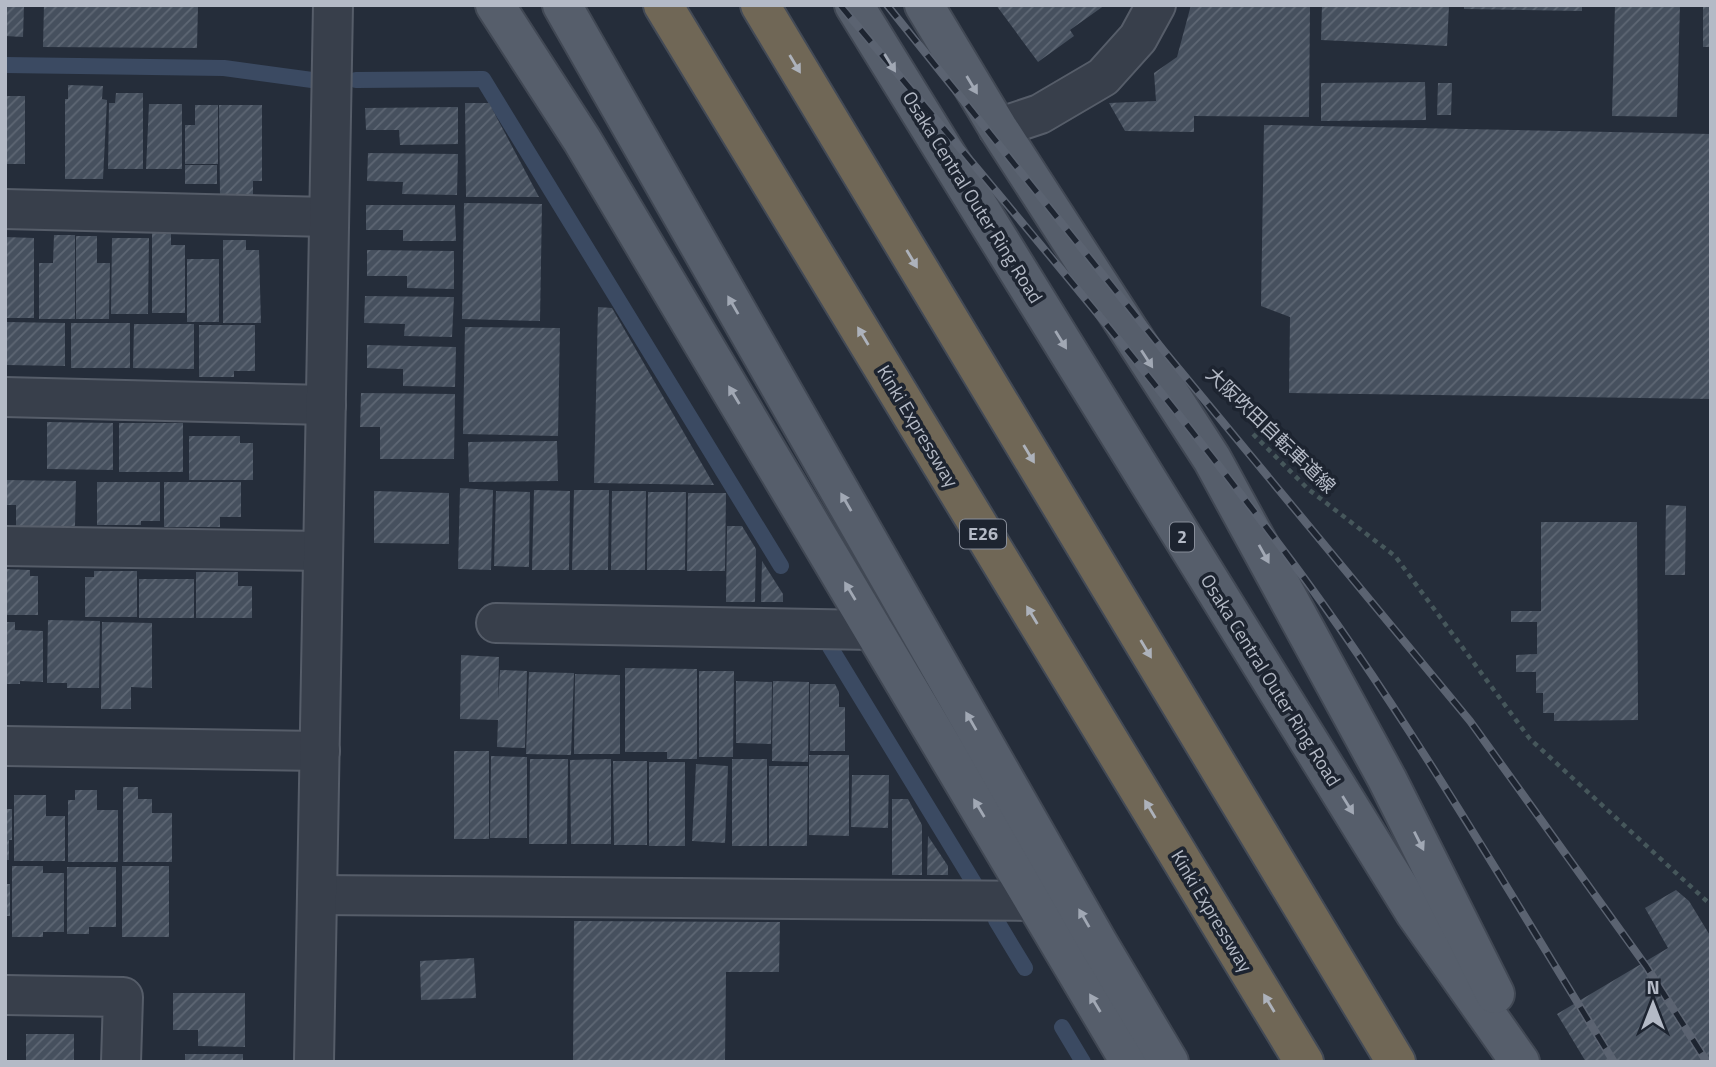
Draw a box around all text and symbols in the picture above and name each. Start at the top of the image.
one-way arrow [789,54,801,73]
one-way arrow [884,54,896,73]
one-way arrow [966,75,978,94]
street label: Osaka Central Outer Ring Road [896,85,1051,309]
one-way arrow [906,249,918,268]
one-way arrow [727,295,739,314]
one-way arrow [857,327,870,346]
one-way arrow [1055,331,1068,350]
one-way arrow [1140,350,1153,369]
street label: Kinki Expressway [870,359,966,492]
street label: 大阪吹田自転車道線 [1200,360,1343,499]
one-way arrow [727,386,740,405]
one-way arrow [1023,444,1035,463]
one-way arrow [840,493,852,512]
road number: E26 [960,520,1006,548]
road number: 2 [1170,522,1194,552]
one-way arrow [1258,545,1270,564]
street label: Osaka Central Outer Ring Road [1194,568,1349,792]
one-way arrow [844,582,856,601]
one-way arrow [1026,605,1039,624]
one-way arrow [1140,640,1152,659]
one-way arrow [965,711,977,731]
one-way arrow [1342,795,1354,814]
one-way arrow [973,798,985,817]
one-way arrow [1144,799,1157,818]
one-way arrow [1413,831,1424,851]
street label: Kinki Expressway [1164,844,1260,977]
one-way arrow [1078,909,1090,928]
north arrow [1618,969,1688,1039]
text: N [1646,972,1660,1001]
one-way arrow [1089,994,1101,1013]
one-way arrow [1262,994,1275,1013]

